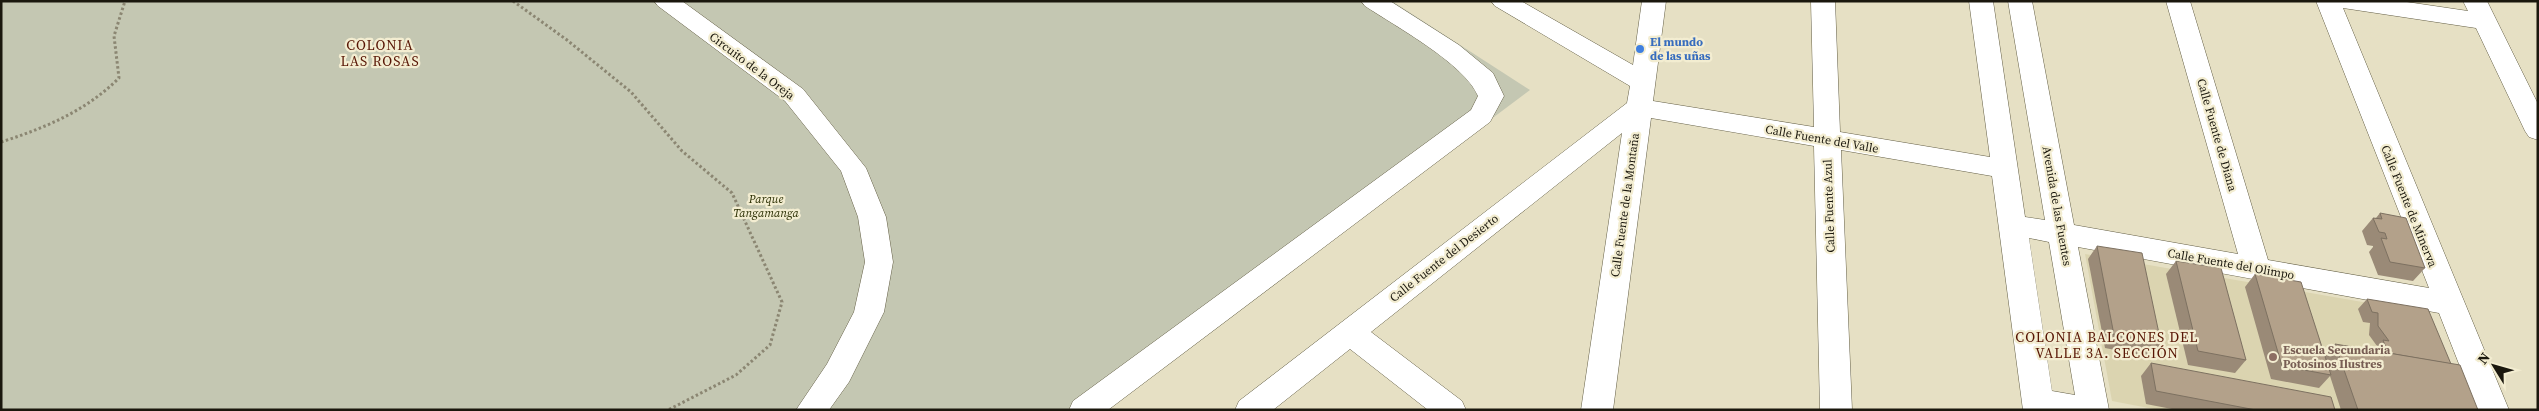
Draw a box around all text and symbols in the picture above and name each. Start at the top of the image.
street label: Circuito de la Oreja [706,29,799,104]
place label: El mundo de las uñas [1650,34,1711,64]
district label: COLONIA LAS ROSAS [340,35,420,71]
marker: El mundo de las uñas [1634,43,1646,55]
street label: Calle Fuente de Diana [2193,77,2241,194]
street label: Calle Fuente del Valle [1764,121,1880,157]
street label: Calle Fuente de la Montaña [1607,131,1643,278]
street label: Calle Fuente de Minerva [2377,143,2441,270]
street label: Avenida de las Fuentes [2039,145,2075,267]
street label: Calle Fuente Azul [1819,159,1839,253]
park label: Parque Tangamanga [733,191,800,221]
street label: Calle Fuente del Desierto [1386,210,1502,306]
street label: Calle Fuente del Olimpo [2166,245,2296,283]
district label: COLONIA BALCONES DEL VALLE 3A. SECCIÓN [2015,327,2199,363]
north arrow [2469,341,2519,391]
place label: Escuela Secundaria Potosinos Ilustres [2283,342,2391,372]
text: N [2473,348,2495,368]
marker: Escuela Secundaria Potosinos Ilustres [2267,351,2279,363]

